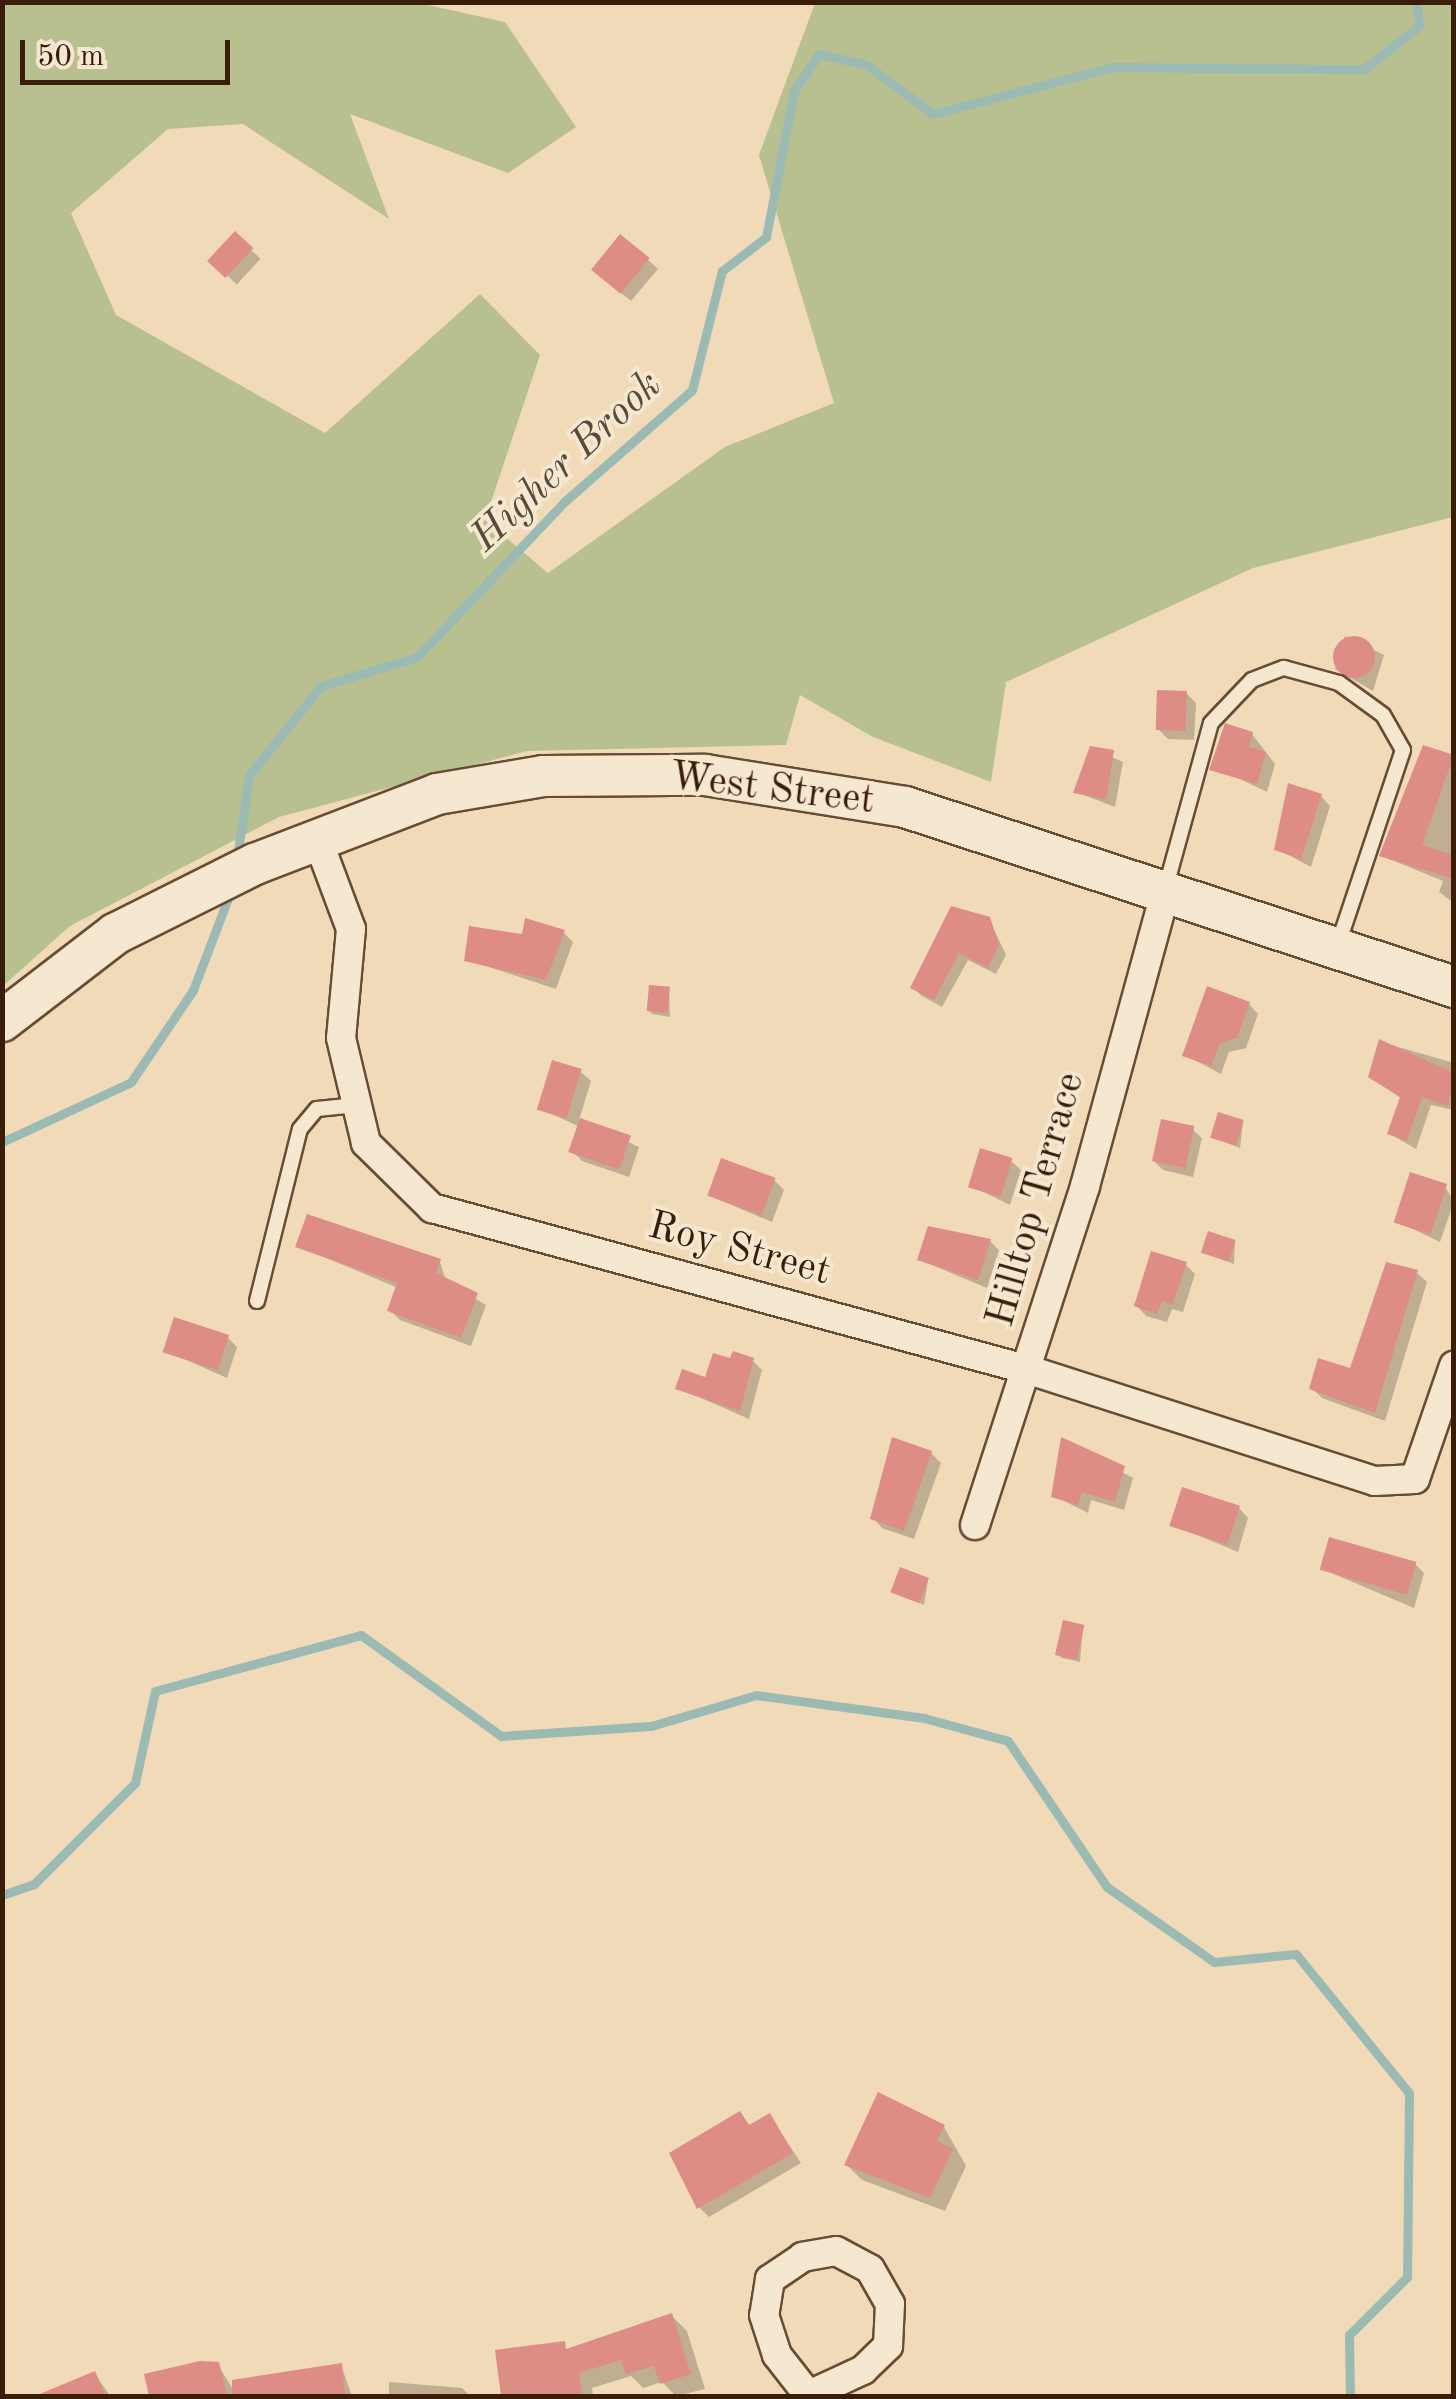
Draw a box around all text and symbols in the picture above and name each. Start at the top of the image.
scale bar [25,20,235,82]
text: 50 m [37,42,104,72]
water label: Higher Brook [461,361,673,563]
street label: West Street [667,754,877,826]
street label: Hilltop Terrace [978,1067,1096,1333]
street label: Roy Street [643,1203,835,1297]

